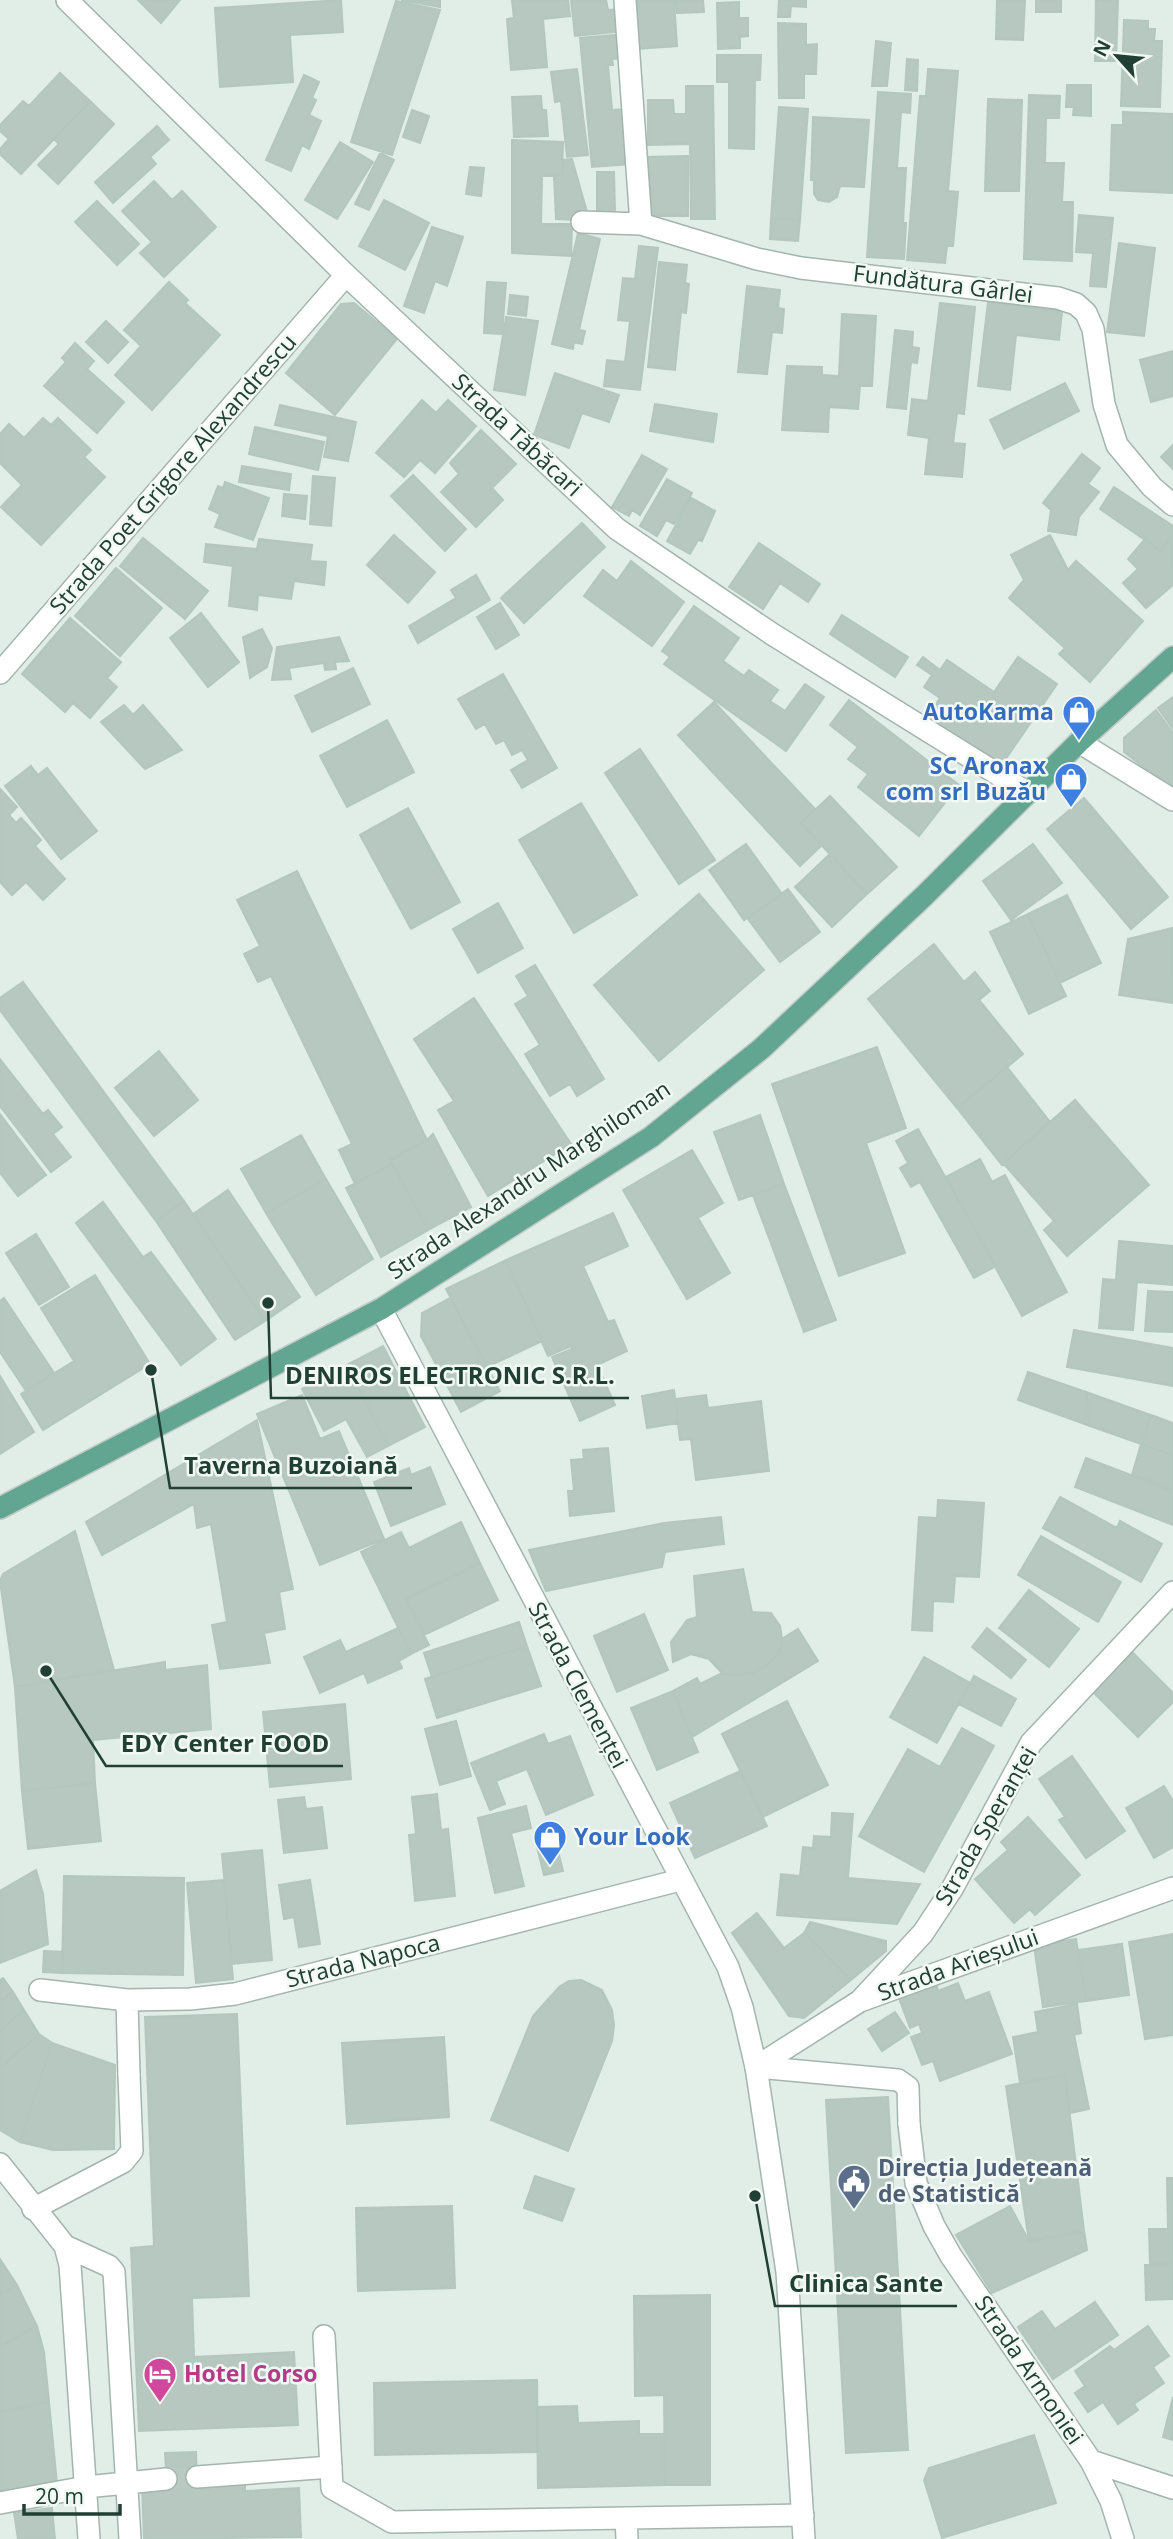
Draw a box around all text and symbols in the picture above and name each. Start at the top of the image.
north arrow [1082,21,1152,91]
text: N [1087,35,1117,61]
street label: Fundătura Gârlei [851,256,1035,310]
street label: Strada Poet Grigore Alexandrescu [41,326,303,620]
street label: Strada Tăbăcari [446,366,590,503]
shop icon: AutoKarma [1060,693,1098,742]
place label: AutoKarma [923,695,1054,727]
place label: SC Aronax com srl Buzău [886,749,1047,807]
shop icon: SC Aronax com srl Buzău [1052,760,1090,809]
street label: Strada Alexandru Marghiloman [381,1072,676,1286]
callout: DENIROS ELECTRONIC S.R.L. [271,1353,629,1398]
text: DENIROS ELECTRONIC S.R.L. [285,1358,615,1391]
callout: Taverna Buzoiană [170,1443,412,1488]
text: Taverna Buzoiană [184,1448,398,1481]
street label: Strada Clemenței [522,1596,636,1773]
callout: EDY Center FOOD [106,1721,343,1766]
text: EDY Center FOOD [121,1726,329,1759]
street label: Strada Speranței [927,1740,1044,1911]
shop icon: Your Look [531,1818,569,1867]
place label: Your Look [574,1820,691,1852]
street label: Strada Arieșului [873,1920,1043,2008]
street label: Strada Napoca [282,1925,443,1995]
place label: Direcția Județeană de Statistică [878,2151,1092,2209]
public building icon: Direcția Județeană de Statistică [835,2162,873,2211]
callout: Clinica Sante [775,2261,957,2306]
text: Clinica Sante [789,2266,943,2299]
street label: Strada Armoniei [968,2289,1092,2450]
hotel icon: Hotel Corso [141,2355,179,2404]
place label: Hotel Corso [184,2357,317,2389]
scale bar [24,2472,121,2516]
text: 20 m [35,2482,84,2510]

